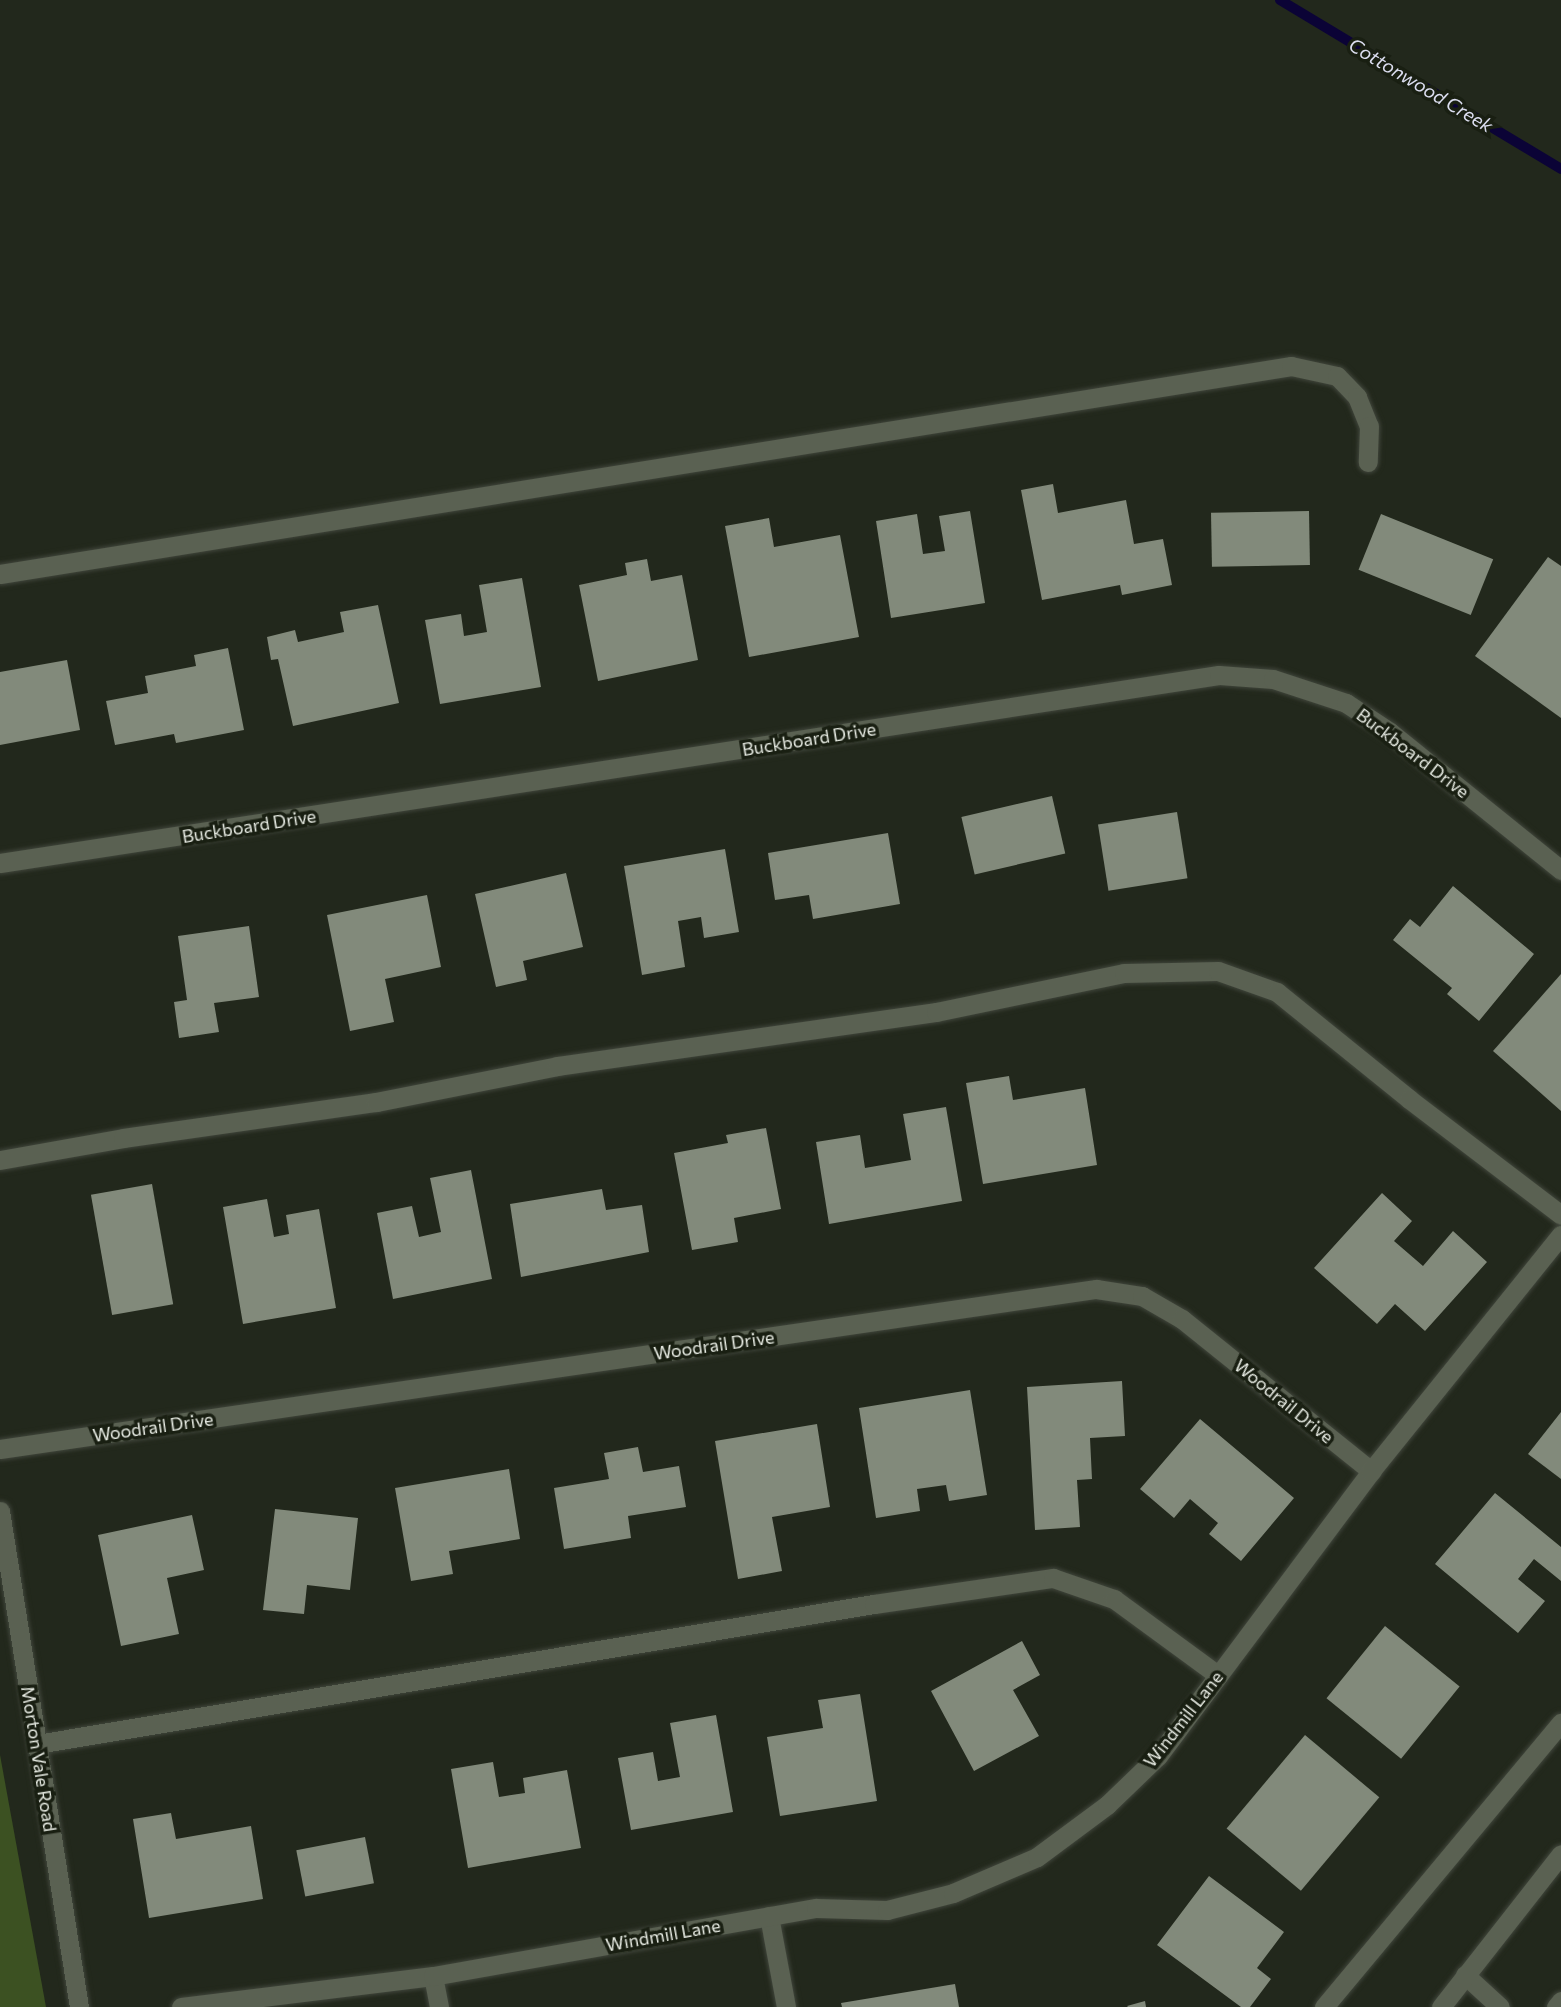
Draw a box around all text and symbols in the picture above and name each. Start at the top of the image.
water label: Cottonwood Creek [1345,33,1497,137]
street label: Buckboard Drive [1352,704,1474,802]
street label: Buckboard Drive [740,718,878,760]
street label: Buckboard Drive [180,805,318,847]
street label: Woodrail Drive [652,1326,776,1364]
street label: Woodrail Drive [1230,1354,1338,1448]
street label: Woodrail Drive [91,1408,215,1446]
street label: Windmill Lane [1139,1667,1227,1771]
street label: Morton Vale Road [17,1685,61,1833]
street label: Windmill Lane [604,1914,722,1956]

